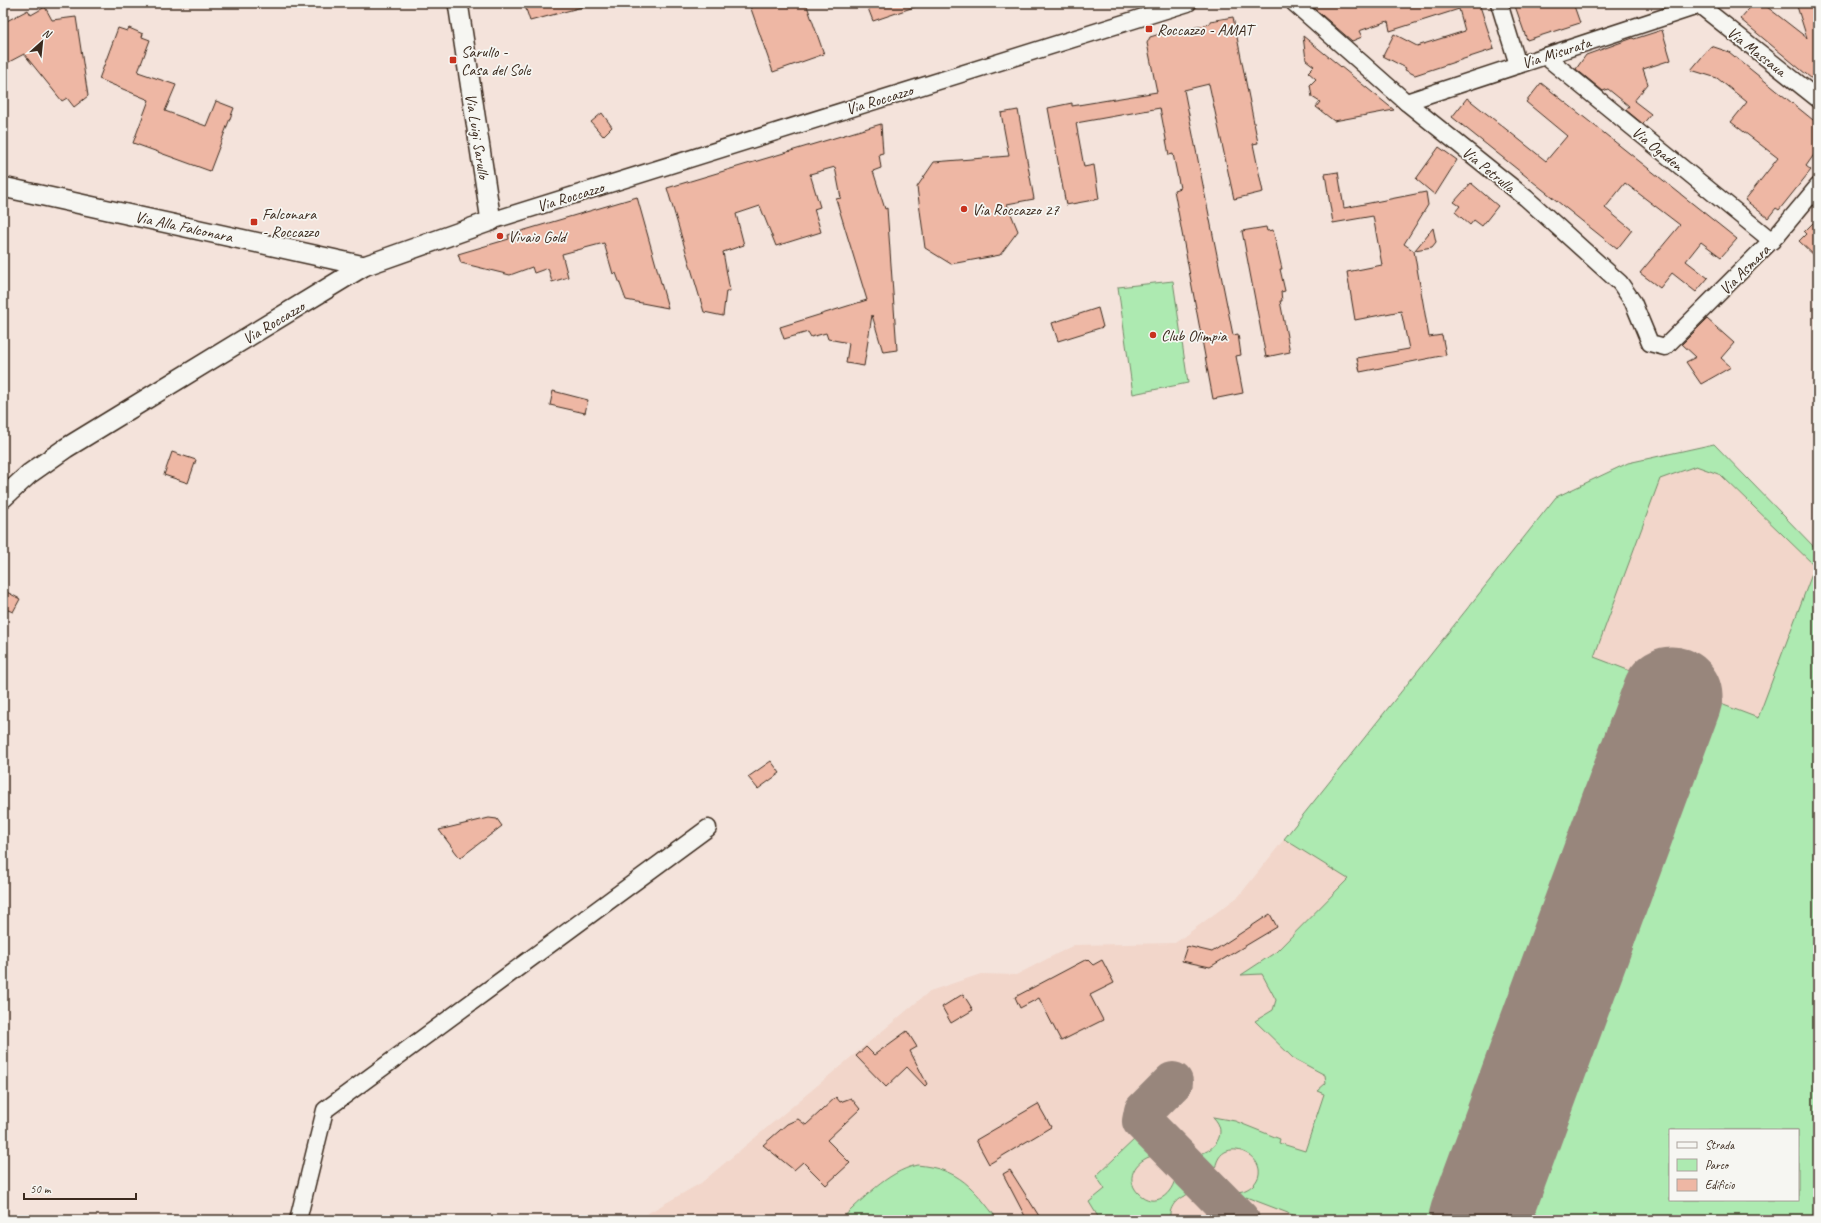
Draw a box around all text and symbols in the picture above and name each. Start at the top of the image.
place label: Roccazzo - AMAT [1157,20,1256,40]
north arrow [22,22,62,62]
street label: Via Massaua [1723,22,1791,82]
marker: Roccazzo - AMAT [1144,24,1154,34]
text: N [40,25,55,42]
street label: Via Misurata [1519,32,1595,73]
place label: Sarullo - Casa del Sole [461,42,532,80]
marker: Sarullo - Casa del Sole [448,55,458,65]
street label: Via Roccazzo [843,80,917,120]
street label: Via Luigi Sarullo [460,92,494,183]
street label: Via Ogaden [1628,122,1688,176]
street label: Via Petrulla [1458,142,1520,198]
street label: Via Roccazzo [534,177,608,217]
place label: Via Roccazzo 27 [972,200,1060,220]
place label: Falconara - Roccazzo [262,204,320,242]
marker: Via Roccazzo 27 [959,204,969,214]
street label: Via Alla Falconara [133,207,235,247]
marker: Falconara - Roccazzo [249,217,259,227]
place label: Vivaio Gold [508,227,568,247]
marker: Vivaio Gold [495,231,505,241]
street label: Via Asmara [1715,239,1775,299]
street label: Via Roccazzo [239,295,310,349]
place label: Club Olimpia [1161,326,1228,346]
marker: Club Olimpia [1148,330,1158,340]
legend [1669,1129,1799,1201]
text: Strada [1705,1137,1735,1153]
text: Parco [1705,1157,1730,1173]
scale bar [24,1175,136,1201]
text: Edificio [1705,1177,1735,1193]
text: 50 m [30,1181,52,1197]

